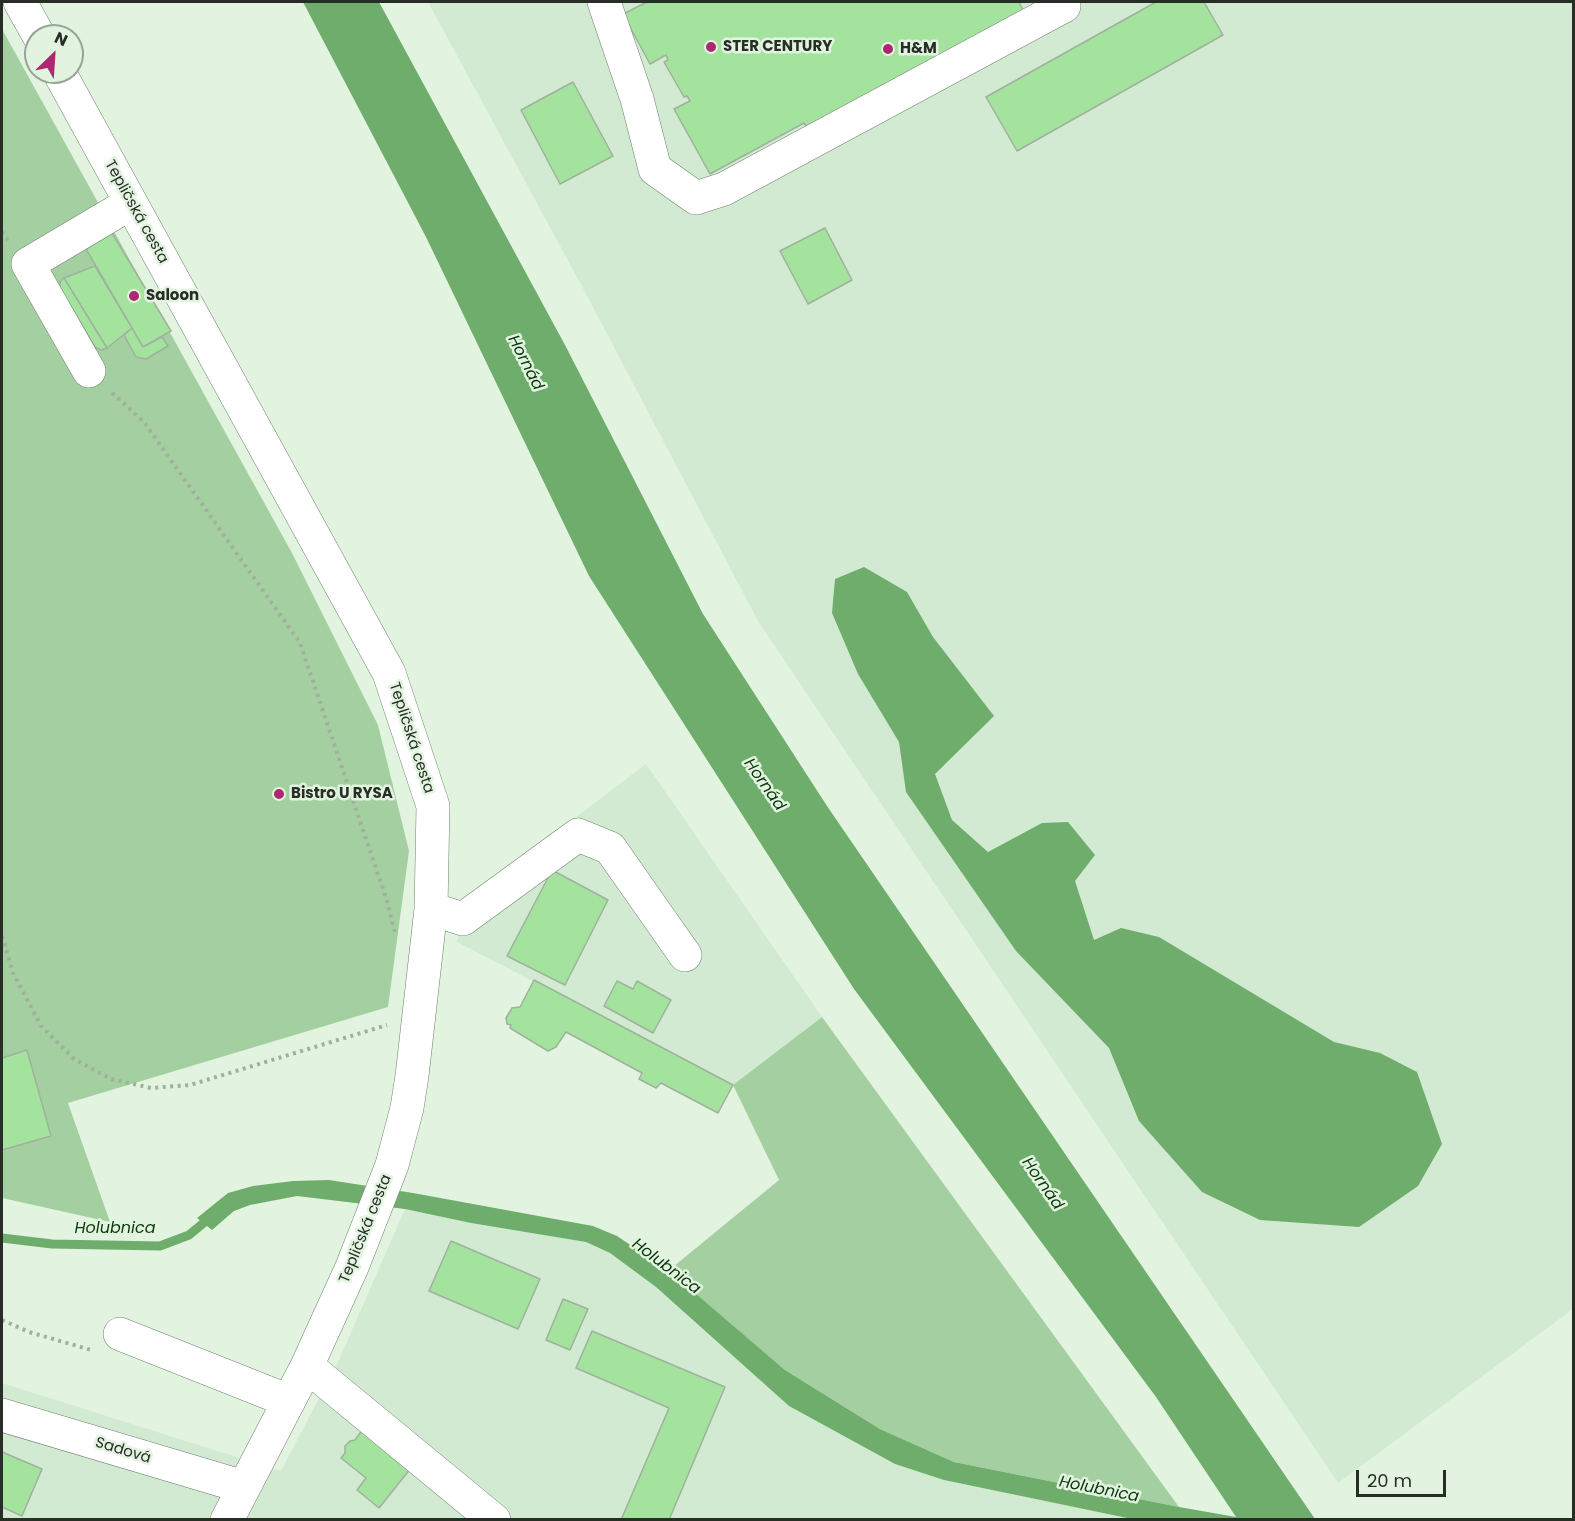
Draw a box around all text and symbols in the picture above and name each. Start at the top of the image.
north arrow [24,24,84,84]
text: N [51,26,71,52]
place label: STER CENTURY [723,38,832,56]
marker: STER CENTURY [704,40,718,54]
place label: H&M [900,40,937,58]
marker: H&M [881,42,895,56]
street label: Tepličská cesta [100,157,172,267]
place label: Saloon [146,287,199,305]
marker: Saloon [127,289,141,303]
water label: Hornád [503,332,547,394]
street label: Tepličská cesta [385,680,437,796]
water label: Hornád [739,755,789,815]
place label: Bistro U RYSA [291,785,393,803]
marker: Bistro U RYSA [272,787,286,801]
water label: Hornád [1017,1154,1067,1214]
street label: Tepličská cesta [336,1172,396,1286]
water label: Holubnica [75,1219,155,1239]
water label: Holubnica [628,1235,704,1299]
street label: Sadová [93,1434,153,1468]
scale bar [1359,1458,1449,1496]
text: 20 m [1367,1468,1412,1493]
water label: Holubnica [1057,1473,1141,1507]

